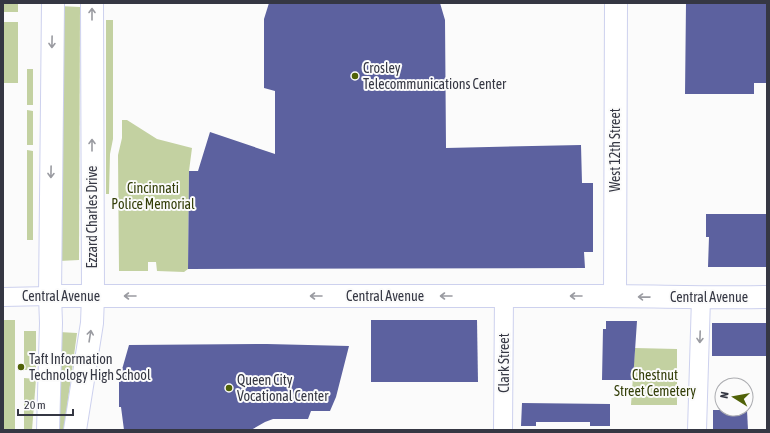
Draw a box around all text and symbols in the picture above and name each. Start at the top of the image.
one-way arrow [88,8,96,21]
one-way arrow [49,35,56,48]
place label: Crosley Telecommunications Center [363,60,507,92]
marker: Crosley Telecommunications Center [350,71,360,81]
street label: West 12th Street [607,108,623,192]
one-way arrow [88,139,96,152]
one-way arrow [47,165,55,178]
street label: Ezzard Charles Drive [84,166,100,268]
park label: Cincinnati Police Memorial [111,180,195,212]
street label: Central Avenue [22,288,100,304]
street label: Central Avenue [346,288,424,304]
street label: Central Avenue [670,289,748,305]
one-way arrow [124,292,137,300]
one-way arrow [310,292,323,300]
one-way arrow [440,292,453,300]
one-way arrow [570,292,583,300]
one-way arrow [638,293,651,301]
one-way arrow [86,330,94,343]
one-way arrow [696,330,703,343]
street label: Clark Street [496,333,512,393]
place label: Taft Information Technology High School [29,351,151,383]
marker: Taft Information Technology High School [16,362,26,372]
park label: Chestnut Street Cemetery [614,367,696,399]
place label: Queen City Vocational Center [237,372,329,404]
north arrow [714,377,754,417]
marker: Queen City Vocational Center [224,383,234,393]
scale bar [18,391,73,417]
text: N [718,391,731,399]
text: 20 m [24,398,46,412]

